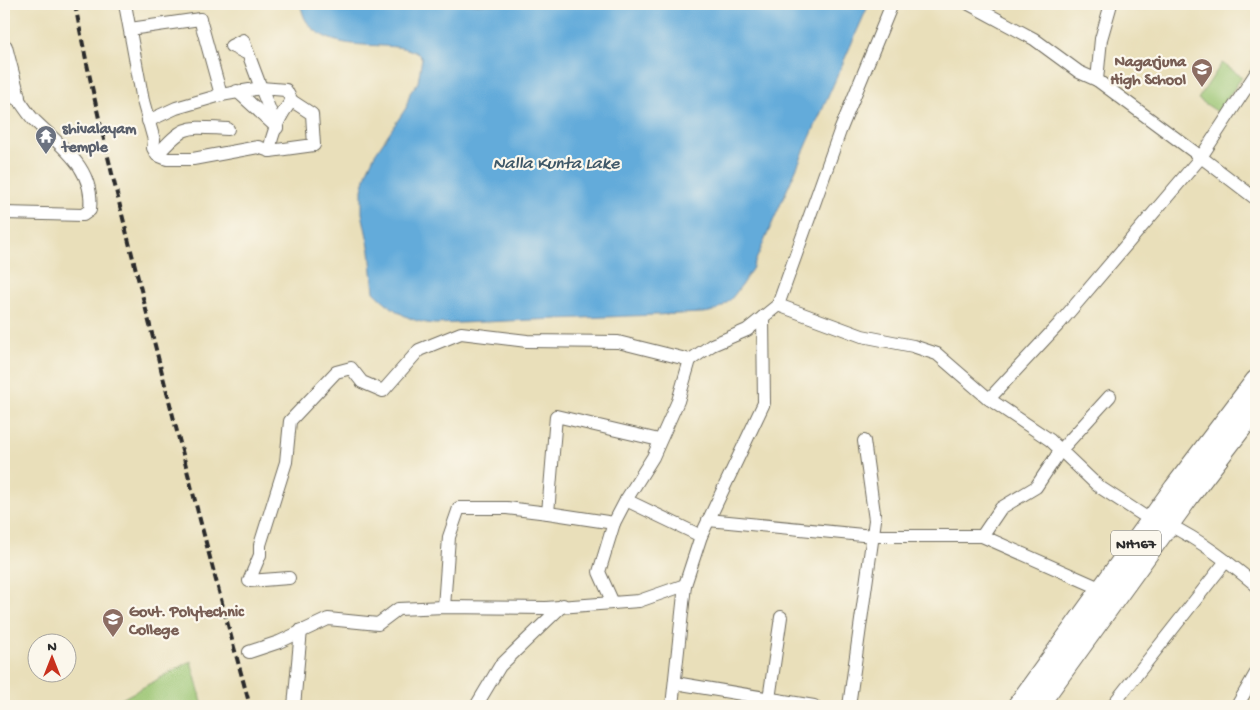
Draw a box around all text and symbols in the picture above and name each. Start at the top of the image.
place label: Nagarjuna High School [1110,54,1187,91]
school or university icon: Nagarjuna High School [1190,57,1214,88]
place label: shivalayam temple [60,121,137,158]
temple icon: shivalayam temple [34,124,58,155]
water label: Nalla Kunta Lake [493,154,620,175]
road number: NH167 [1111,530,1161,556]
place label: Govt. Polytechnic College [128,604,245,641]
school or university icon: Govt. Polytechnic College [101,607,125,638]
north arrow [28,632,78,682]
text: N [47,639,57,656]

